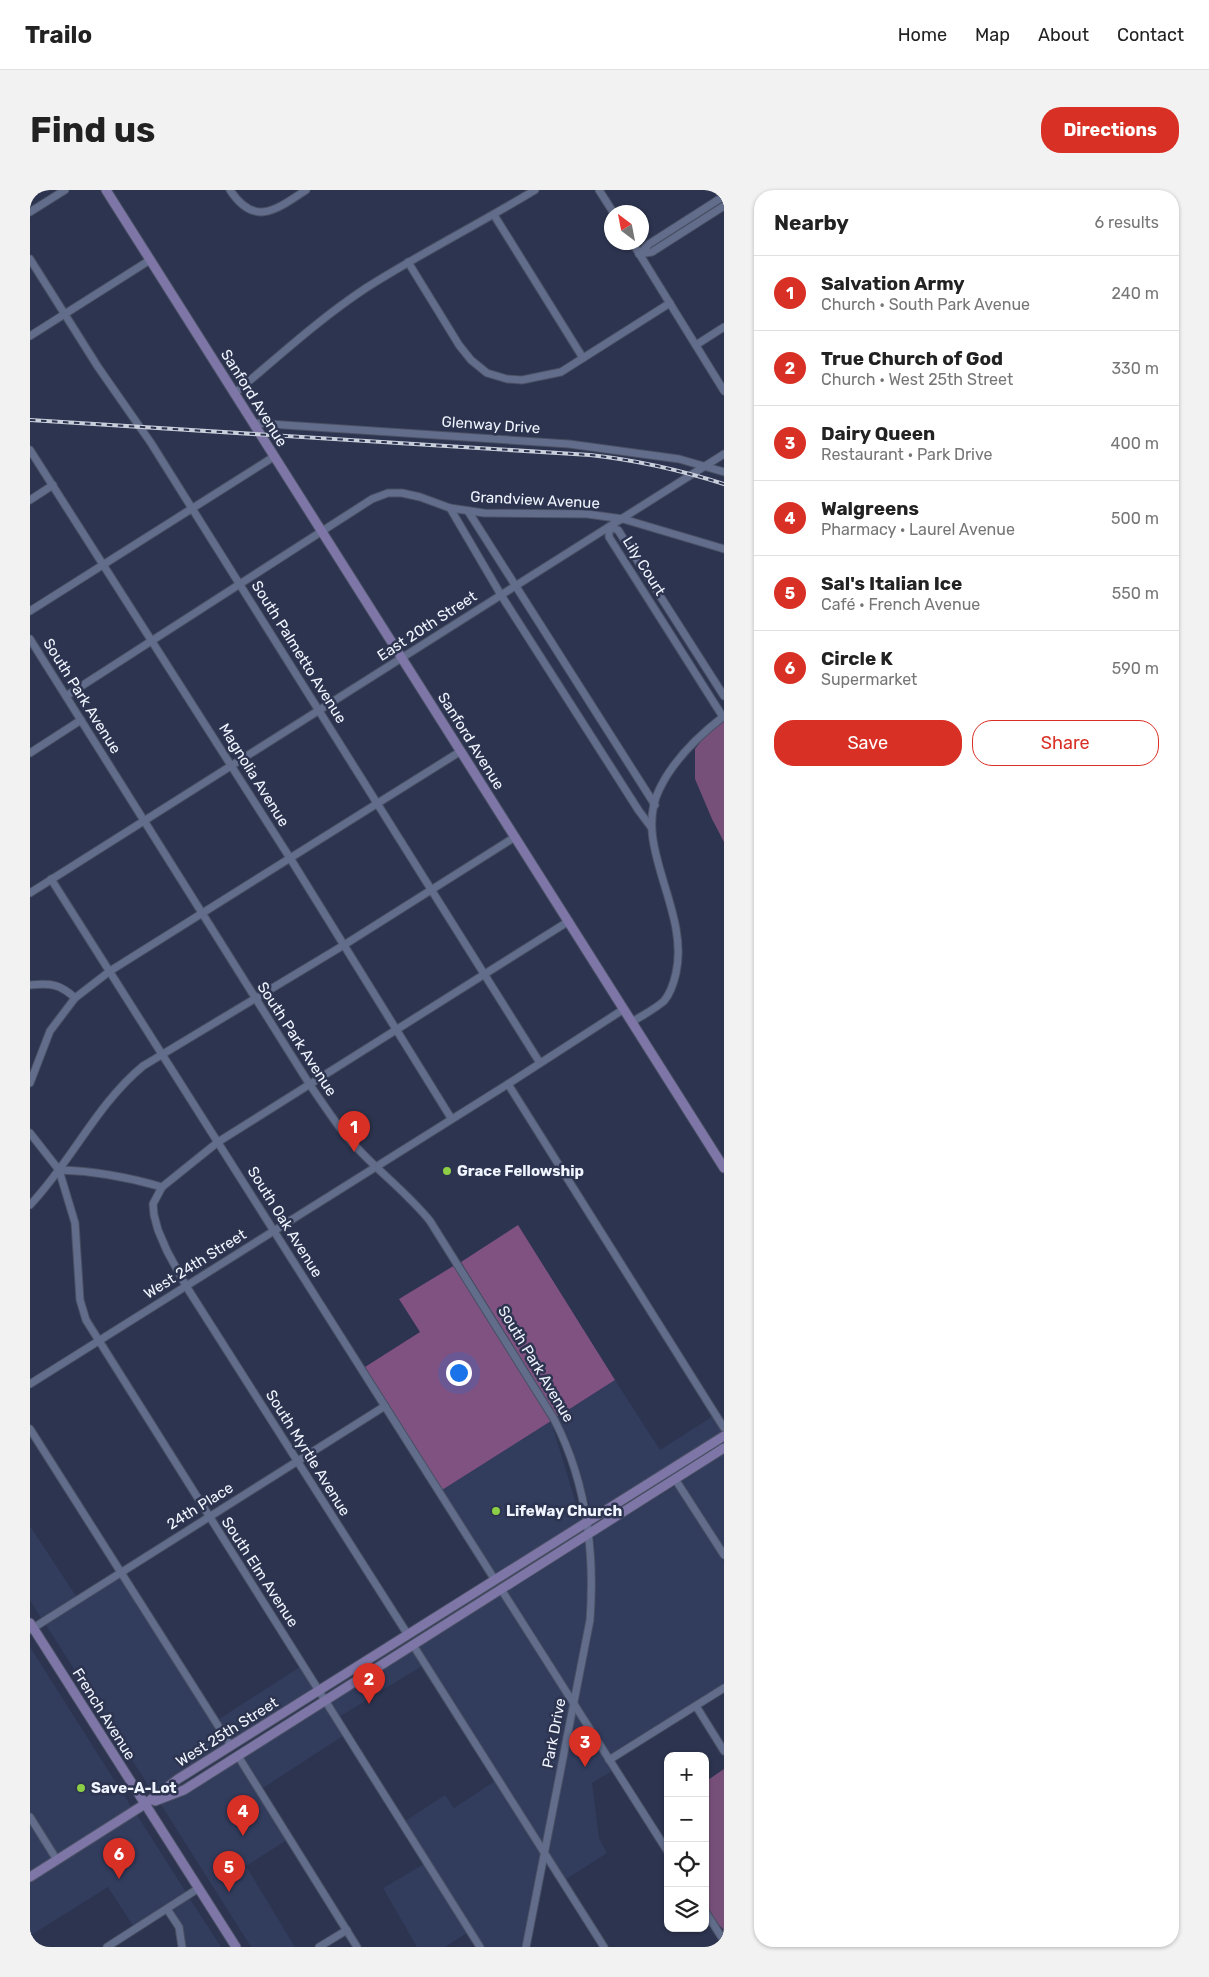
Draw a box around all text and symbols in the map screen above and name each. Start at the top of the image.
text: Trailo [25,21,92,49]
text: Home [898,24,947,46]
text: Map [975,24,1010,46]
text: About [1038,24,1089,46]
text: Contact [1117,24,1184,46]
button: Directions [1041,107,1179,153]
text: Find us [30,109,155,151]
north arrow [604,205,649,250]
text: Nearby [774,210,849,235]
text: 6 results [1094,213,1159,232]
text: Salvation Army [821,272,965,295]
text: 1 [786,284,794,303]
text: 240 m [1112,284,1159,303]
text: Church · South Park Avenue [821,295,1030,314]
street label: Sanford Avenue [217,346,291,450]
text: True Church of God [821,347,1003,370]
text: 2 [785,359,795,378]
text: 330 m [1111,359,1159,378]
text: Church · West 25th Street [821,370,1013,389]
street label: Glenway Drive [441,413,541,437]
text: Dairy Queen [821,422,935,445]
text: 3 [785,434,795,453]
text: 400 m [1111,434,1159,453]
text: Restaurant · Park Drive [821,445,993,464]
street label: Grandview Avenue [470,488,600,512]
text: Walgreens [821,497,919,520]
text: 4 [785,509,795,528]
text: 500 m [1111,509,1159,528]
text: Pharmacy · Laurel Avenue [821,520,1015,539]
street label: Lily Court [619,533,669,599]
text: Sal's Italian Ice [821,572,962,595]
street label: South Palmetto Avenue [248,577,350,727]
text: 5 [785,584,795,603]
text: 550 m [1112,584,1159,603]
street label: East 20th Street [374,587,480,665]
text: Café · French Avenue [821,595,980,614]
street label: South Park Avenue [39,635,125,757]
text: Circle K [821,647,893,670]
text: 6 [785,659,795,678]
text: 590 m [1112,659,1159,678]
text: Supermarket [821,670,917,689]
street label: Sanford Avenue [434,689,508,793]
street label: Magnolia Avenue [215,720,293,830]
button: Save [774,720,962,766]
button: Share [972,720,1159,766]
street label: South Park Avenue [253,979,341,1099]
pin: 1 [338,1111,370,1152]
place label: Grace Fellowship [457,1162,584,1180]
street label: South Oak Avenue [244,1163,326,1281]
marker: Grace Fellowship [441,1165,453,1177]
street label: West 24th Street [140,1225,250,1303]
street label: South Park Avenue [494,1303,578,1425]
your location [446,1360,472,1386]
street label: South Myrtle Avenue [262,1387,354,1519]
street label: 24th Place [163,1479,237,1533]
place label: LifeWay Church [506,1502,622,1520]
marker: LifeWay Church [490,1505,502,1517]
street label: South Elm Avenue [218,1514,302,1630]
pin: 2 [353,1663,385,1704]
street label: French Avenue [69,1665,139,1763]
street label: West 25th Street [173,1693,282,1771]
street label: Park Drive [538,1697,570,1769]
pin: 3 [569,1726,601,1767]
map controls [664,1752,709,1932]
button: + [664,1752,709,1797]
place label: Save-A-Lot [91,1779,177,1797]
marker: Save-A-Lot [75,1782,87,1794]
pin: 4 [227,1795,259,1836]
button: − [664,1797,709,1842]
pin: 6 [103,1838,135,1879]
button: locate [664,1842,709,1887]
pin: 5 [213,1851,245,1892]
button: layers [664,1887,709,1932]

